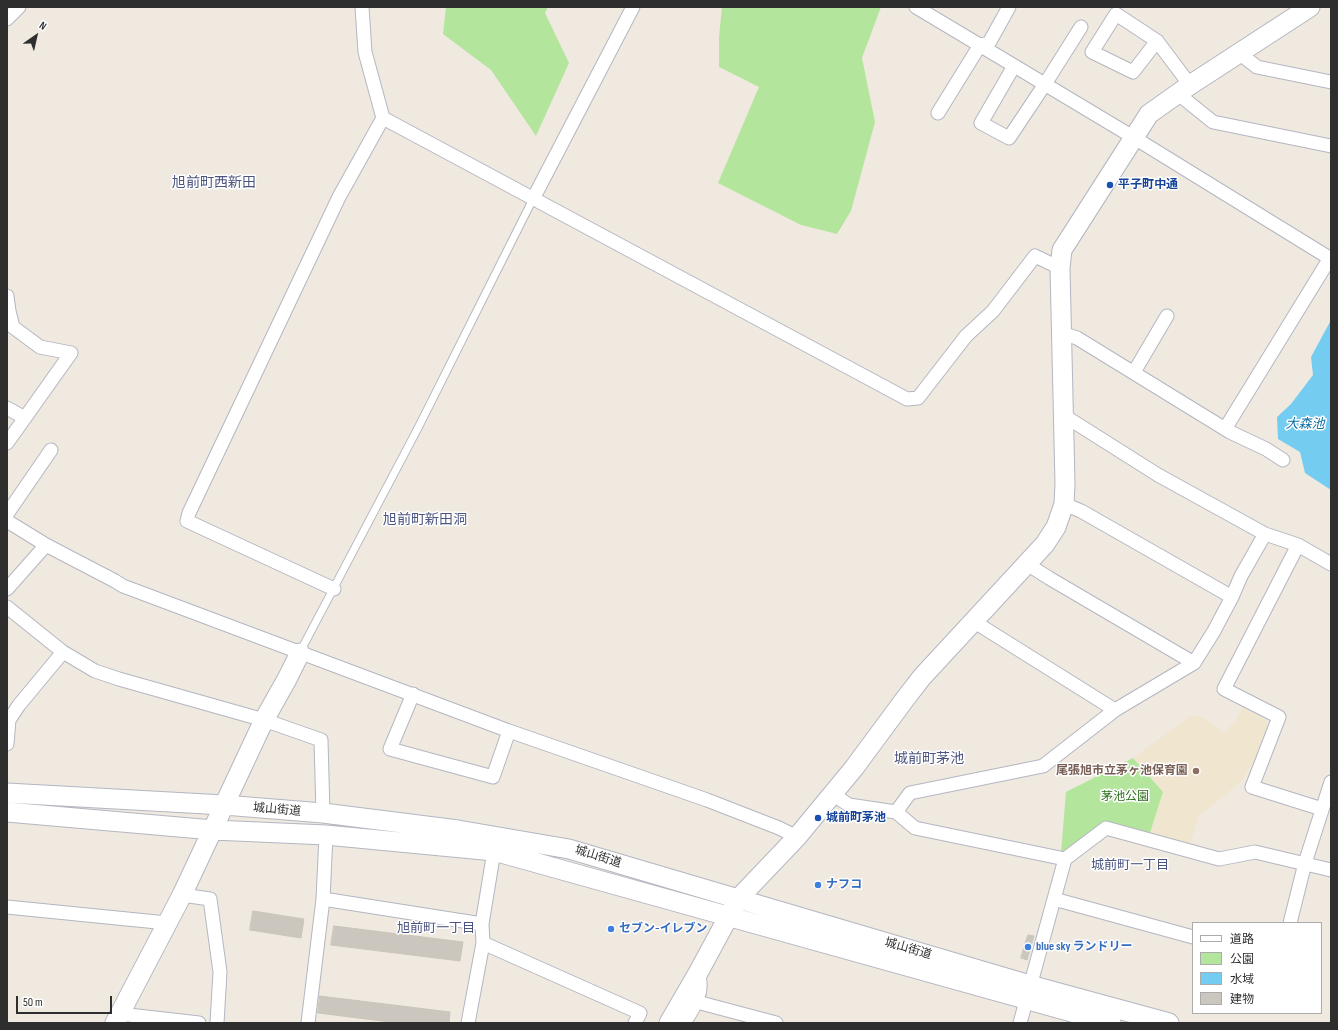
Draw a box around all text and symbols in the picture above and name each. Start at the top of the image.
north arrow [16,16,56,56]
text: N [37,19,49,33]
district label: 旭前町西新田 [172,175,256,191]
place label: 平子町中通 [1118,178,1178,192]
marker: 平子町中通 [1105,180,1115,190]
water label: 大森池 [1286,417,1324,433]
district label: 旭前町新田洞 [383,512,467,528]
district label: 城前町茅池 [894,751,964,767]
place label: 尾張旭市立茅ヶ池保育園 [1056,764,1188,778]
marker: 尾張旭市立茅ヶ池保育園 [1191,766,1201,776]
park label: 茅池公園 [1101,790,1149,804]
street label: 城山街道 [252,801,302,819]
place label: 城前町茅池 [826,811,886,825]
marker: 城前町茅池 [813,813,823,823]
street label: 城山街道 [573,843,623,871]
district label: 城前町一丁目 [1091,858,1169,874]
place label: ナフコ [826,878,862,892]
marker: ナフコ [813,880,823,890]
district label: 旭前町一丁目 [397,921,475,937]
place label: セブン-イレブン [619,922,708,936]
legend [1192,922,1322,1014]
marker: セブン-イレブン [606,924,616,934]
text: 道路 [1230,932,1254,947]
street label: 城山街道 [883,935,933,963]
place label: blue sky ランドリー [1036,940,1132,954]
marker: blue sky ランドリー [1023,942,1033,952]
text: 公園 [1230,952,1254,967]
text: 水域 [1230,972,1254,987]
scale bar [18,988,114,1014]
text: 建物 [1230,992,1254,1007]
text: 50 m [23,995,43,1010]

